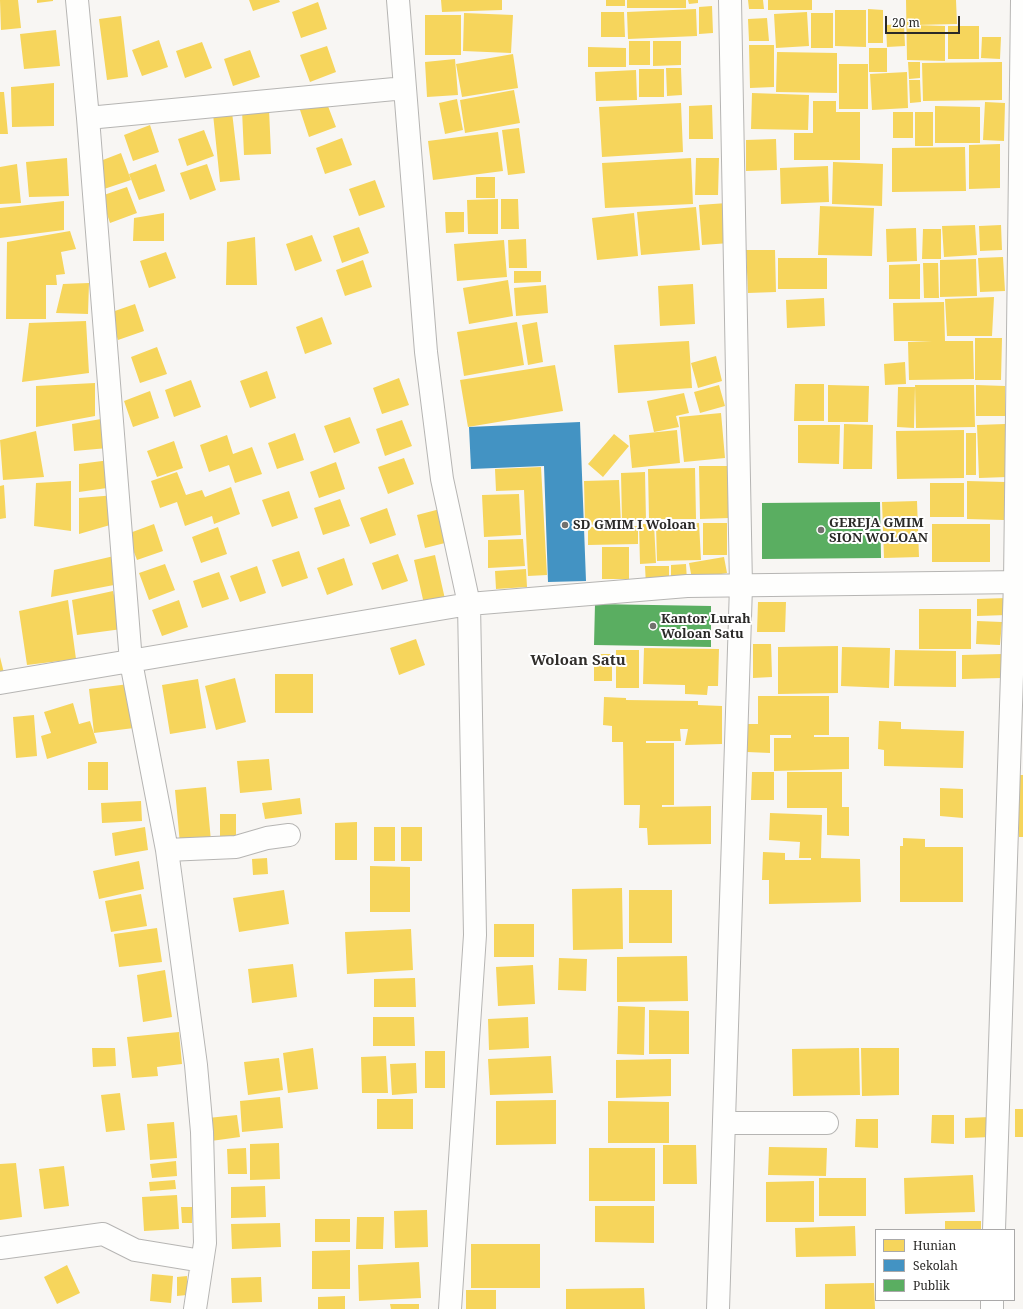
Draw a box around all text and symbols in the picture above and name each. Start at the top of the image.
scale bar [887,8,962,34]
text: 20 m [892,14,920,31]
place label: GEREJA GMIM SION WOLOAN [829,515,928,546]
place label: SD GMIM I Woloan [573,517,696,533]
marker: SD GMIM I Woloan [560,520,570,530]
marker: GEREJA GMIM SION WOLOAN [816,525,826,535]
place label: Kantor Lurah Woloan Satu [661,611,751,642]
marker: Kantor Lurah Woloan Satu [648,621,658,631]
district label: Woloan Satu [530,652,626,670]
legend [875,1229,1015,1301]
text: Hunian [913,1237,956,1254]
text: Sekolah [913,1257,958,1274]
text: Publik [913,1277,950,1294]

